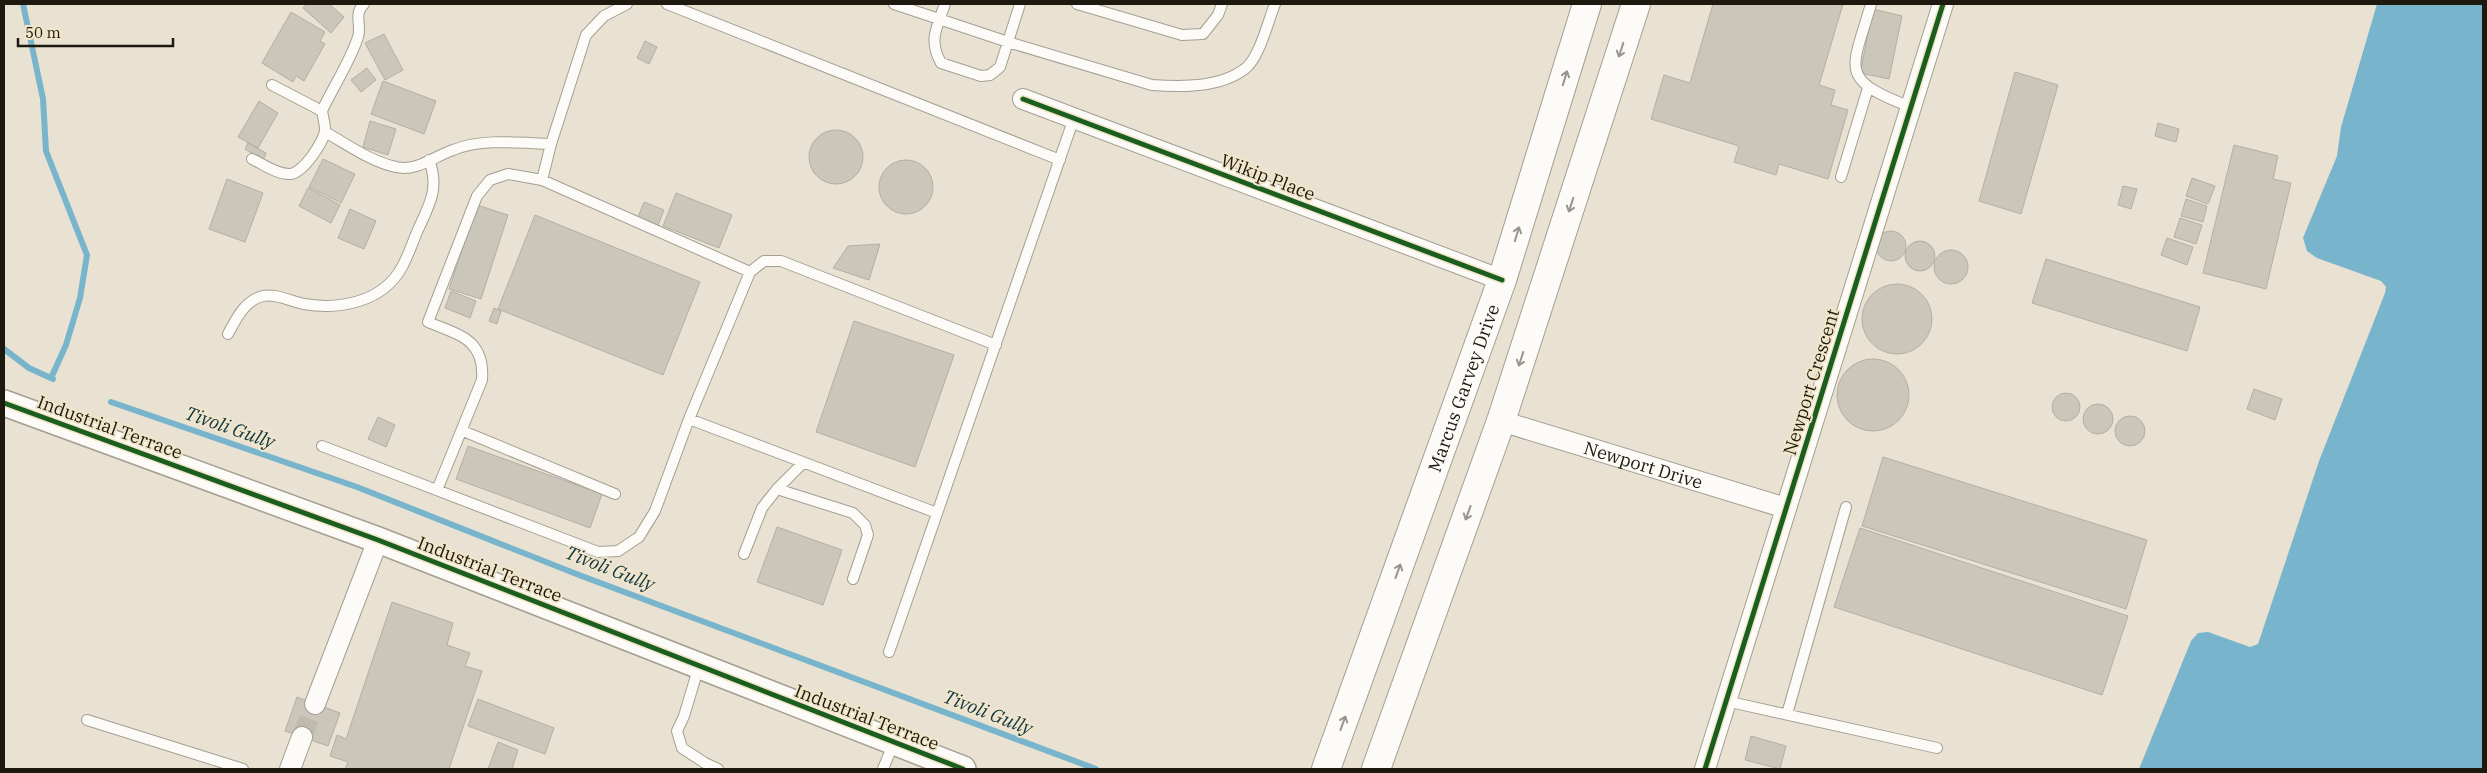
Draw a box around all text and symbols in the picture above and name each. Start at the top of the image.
scale bar [18,15,172,47]
text: 50 m [25,23,61,42]
one-way arrow [1616,42,1625,57]
one-way arrow [1560,71,1570,87]
street label: Wikip Place [1217,148,1319,206]
one-way arrow [1566,196,1575,212]
one-way arrow [1512,226,1522,242]
street label: Marcus Garvey Drive [1422,301,1504,475]
street label: Newport Crescent [1778,306,1844,458]
one-way arrow [1516,351,1526,367]
street label: Industrial Terrace [34,390,186,464]
water label: Tivoli Gully [182,400,279,454]
street label: Newport Drive [1581,436,1706,493]
one-way arrow [1463,505,1472,520]
street label: Industrial Terrace [414,531,566,607]
water label: Tivoli Gully [562,540,659,596]
one-way arrow [1394,563,1403,579]
street label: Industrial Terrace [791,679,943,755]
water label: Tivoli Gully [940,684,1037,740]
one-way arrow [1339,716,1348,732]

